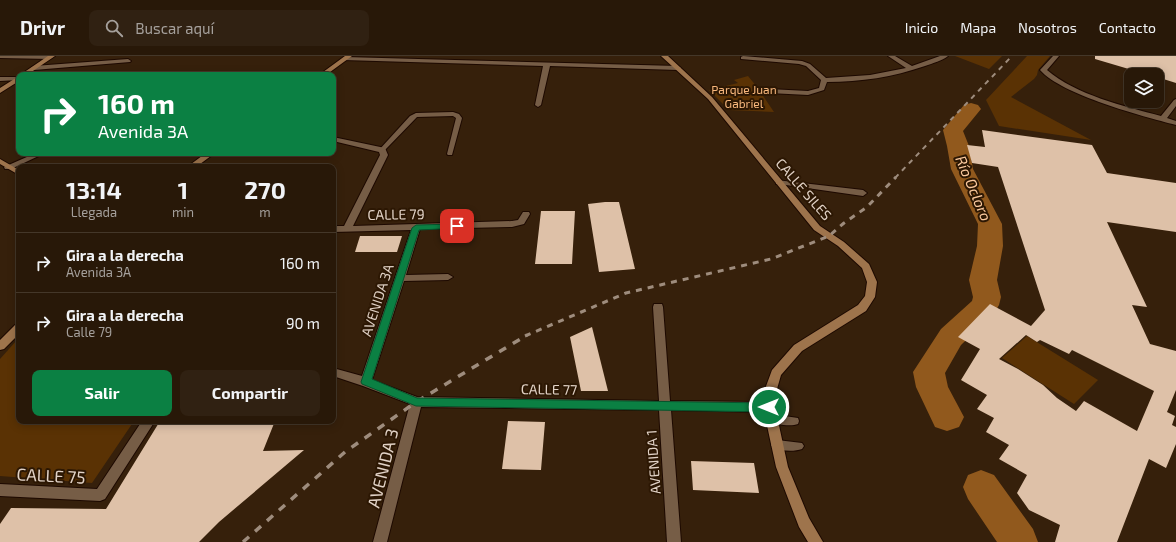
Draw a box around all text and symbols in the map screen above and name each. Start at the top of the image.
search box [89,10,369,46]
text: Drivr [20,16,65,39]
icon: search [103,17,125,39]
text: Buscar aquí [135,19,214,37]
text: Inicio [905,19,938,36]
text: Mapa [960,19,996,36]
text: Nosotros [1018,19,1077,36]
text: Contacto [1099,19,1156,36]
map controls [1124,68,1164,108]
button: layers [1124,68,1164,108]
park label: Parque Juan Gabriel [711,82,777,110]
text: 160 m [98,86,175,120]
icon: right [32,88,84,140]
text: Avenida 3A [98,120,188,142]
water label: Río Ocloro [952,153,996,223]
street label: CALLE SILES [773,155,836,224]
text: 13:14 [66,175,122,204]
text: 1 [178,175,188,204]
text: 270 [244,175,286,204]
text: Llegada [71,204,117,220]
text: min [172,204,194,220]
text: m [259,204,271,220]
street label: CALLE 79 [367,205,425,223]
pin [440,209,474,243]
icon: arrive [446,215,468,237]
text: Gira a la derecha [66,246,184,264]
icon: right [32,252,54,274]
text: 160 m [280,254,320,272]
street label: AVENIDA 3A [357,261,397,338]
text: Avenida 3A [66,264,131,280]
text: Gira a la derecha [66,306,184,324]
icon: right [32,312,54,334]
text: 90 m [286,314,320,332]
text: Calle 79 [66,324,112,340]
button: Salir [32,370,172,416]
button: Compartir [180,370,320,416]
street label: CALLE 77 [521,380,577,398]
position arrow [748,386,790,428]
street label: AVENIDA 3 [363,426,401,510]
street label: AVENIDA 1 [642,429,664,495]
street label: CALLE 75 [16,463,86,487]

